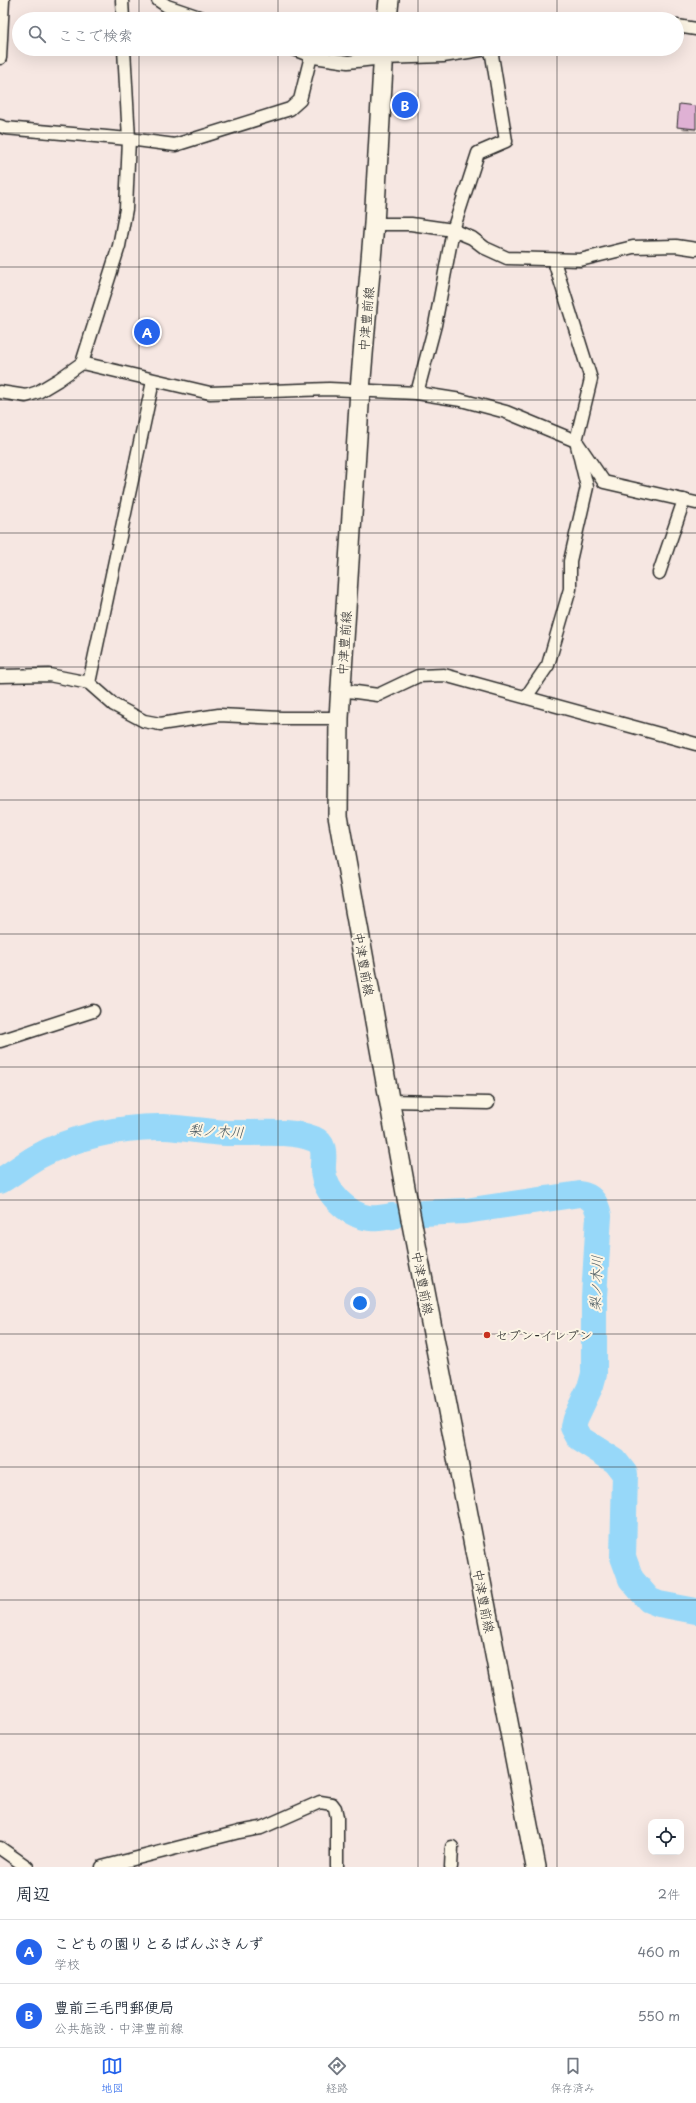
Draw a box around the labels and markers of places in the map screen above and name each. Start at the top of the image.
pin: B [392,90,418,120]
pin: A [134,317,160,347]
place label: セブン-イレブン [495,1325,592,1344]
marker: セブン-イレブン [482,1330,492,1340]

